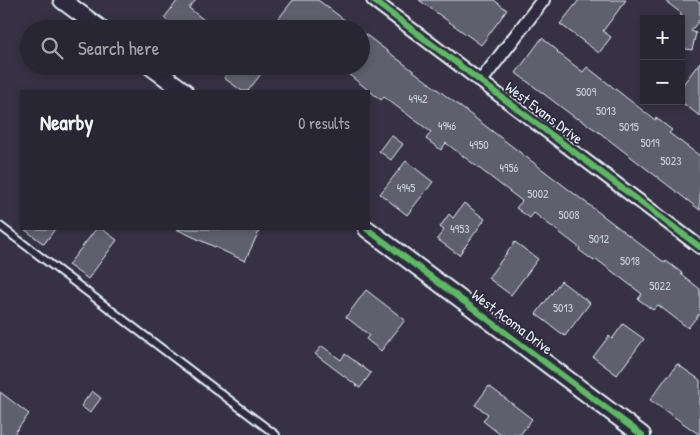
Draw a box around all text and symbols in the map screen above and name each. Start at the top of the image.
map controls [640,15,685,105]
button: + [640,15,685,60]
search box [20,20,370,75]
icon: search [38,34,66,62]
text: Search here [78,35,159,61]
button: − [640,60,685,105]
street label: West Evans Drive [501,76,588,149]
house number: 5009 [576,83,597,100]
house number: 4942 [408,90,428,107]
house number: 5013 [596,102,616,119]
text: Nearby [40,108,93,137]
text: 0 results [298,112,350,134]
house number: 4946 [438,117,456,134]
house number: 5015 [619,118,639,135]
house number: 5019 [640,134,660,151]
house number: 4950 [469,136,489,153]
house number: 5023 [660,152,682,169]
house number: 4956 [500,159,519,176]
house number: 4945 [397,179,415,196]
house number: 5002 [527,185,549,202]
house number: 5008 [558,206,580,223]
house number: 4953 [450,220,470,237]
house number: 5012 [589,230,610,247]
house number: 5018 [620,252,640,269]
house number: 5022 [649,277,671,294]
street label: West Acoma Drive [467,284,557,359]
house number: 5013 [553,299,573,316]

